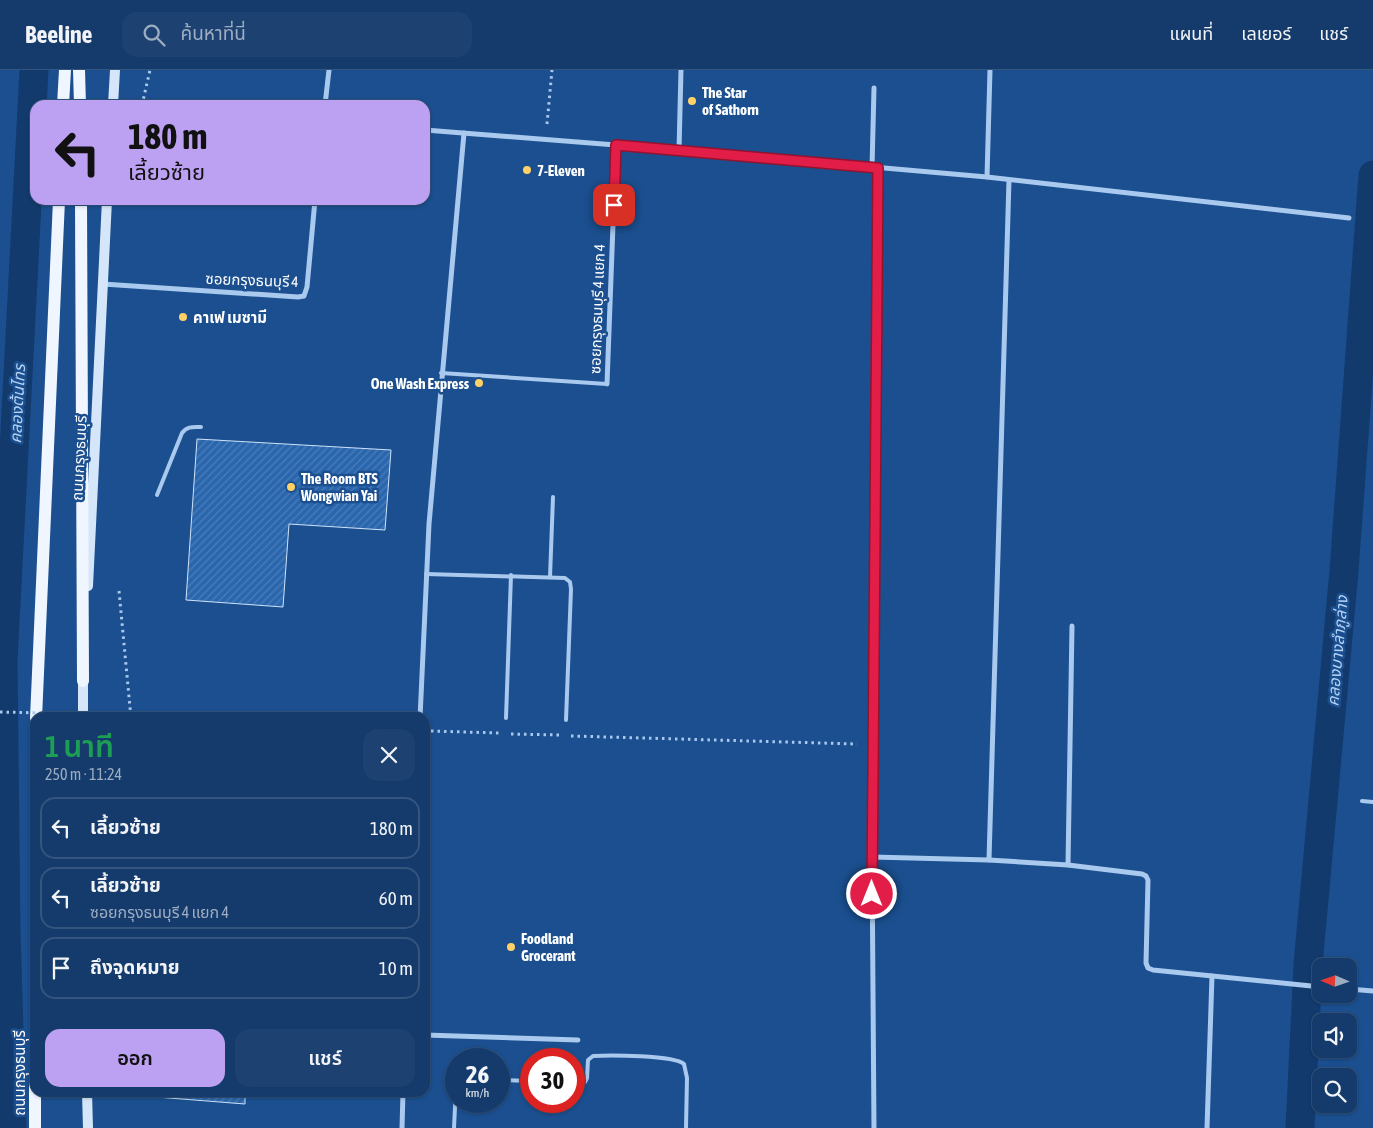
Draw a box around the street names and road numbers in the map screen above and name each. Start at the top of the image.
street label: ซอยกรุงธนบุรี 4 แยก 4 [586,244,609,374]
street label: ซอยกรุงธนบุรี 4 [205,270,299,291]
street label: ถนนกรุงธนบุรี [68,415,91,501]
street label: ถนนกรุงธนบุรี [11,1030,29,1116]

